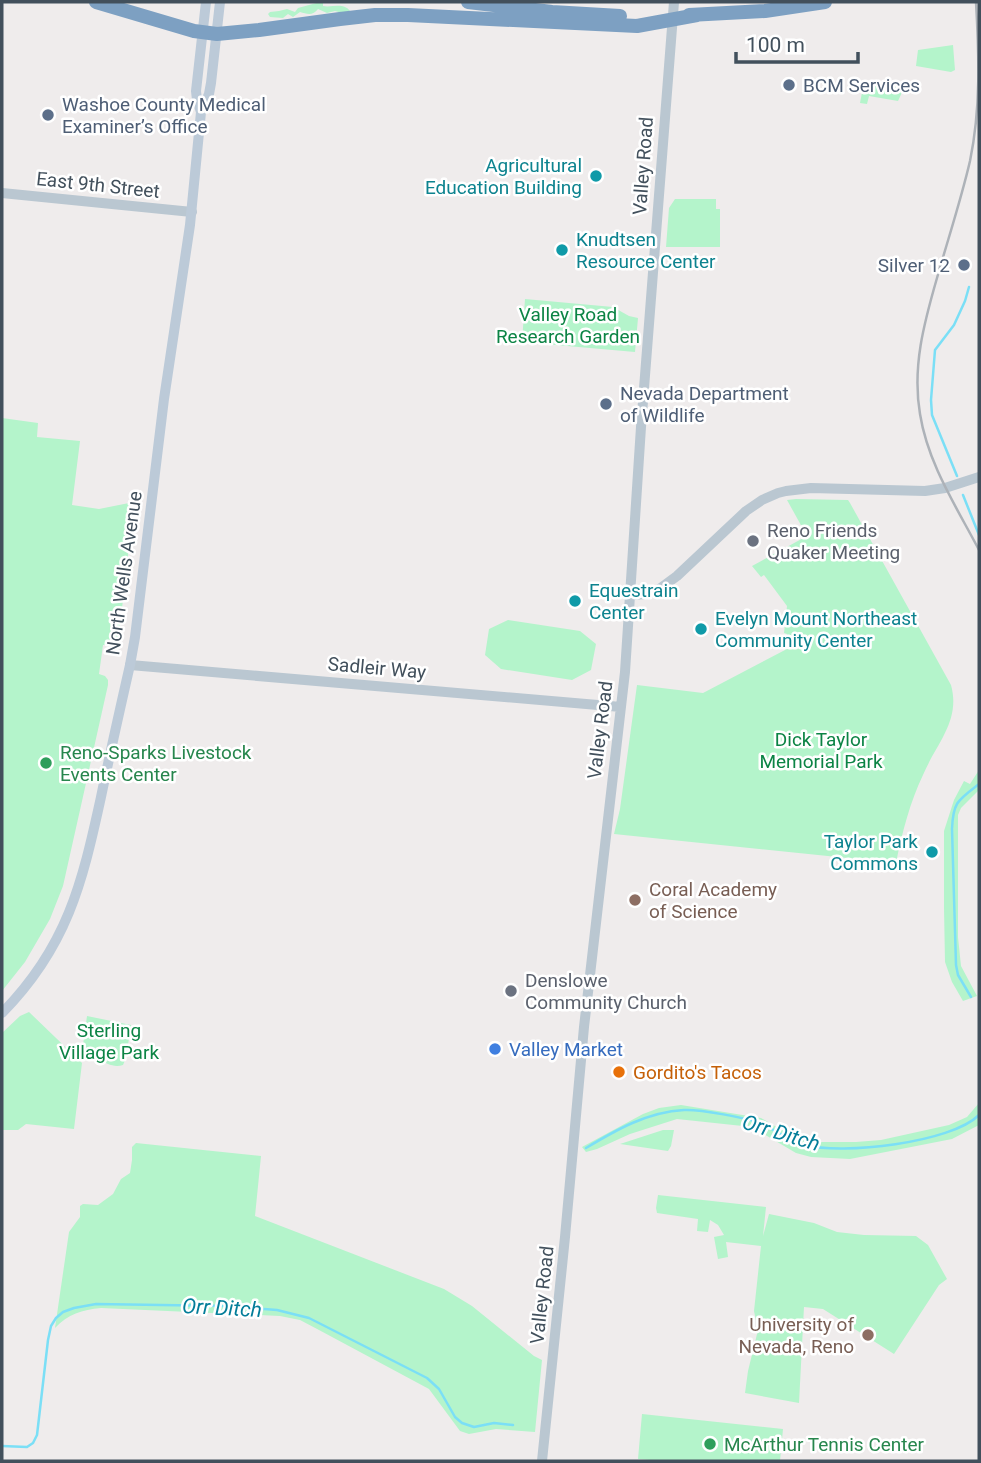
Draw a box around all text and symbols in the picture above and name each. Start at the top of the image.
scale bar [736,21,858,65]
text: 100 m [746,33,805,57]
place label: BCM Services [803,74,920,97]
marker: BCM Services [781,77,797,93]
place label: Washoe County Medical Examiner’s Office [62,93,266,138]
marker: Washoe County Medical Examiner’s Office [40,107,56,123]
street label: Valley Road [628,116,658,216]
place label: Agricultural Education Building [425,154,582,199]
street label: East 9th Street [35,167,161,203]
marker: Agricultural Education Building [588,168,604,184]
place label: Knudtsen Resource Center [576,228,716,273]
marker: Knudtsen Resource Center [554,242,570,258]
place label: Silver 12 [878,254,950,277]
marker: Silver 12 [956,257,972,273]
park label: Valley Road Research Garden [496,303,640,348]
place label: Nevada Department of Wildlife [620,382,789,427]
marker: Nevada Department of Wildlife [598,396,614,412]
street label: North Wells Avenue [101,490,147,656]
place label: Reno Friends Quaker Meeting [767,519,900,564]
marker: Reno Friends Quaker Meeting [745,533,761,549]
place label: Equestrain Center [589,579,679,624]
marker: Equestrain Center [567,593,583,609]
place label: Evelyn Mount Northeast Community Center [715,607,917,652]
marker: Evelyn Mount Northeast Community Center [693,621,709,637]
street label: Sadleir Way [327,652,427,684]
street label: Valley Road [583,680,617,780]
park label: Dick Taylor Memorial Park [759,728,883,773]
place label: Reno-Sparks Livestock Events Center [60,741,252,786]
marker: Reno-Sparks Livestock Events Center [38,755,54,771]
place label: Taylor Park Commons [824,830,918,875]
marker: Taylor Park Commons [924,844,940,860]
place label: Coral Academy of Science [649,878,777,923]
marker: Coral Academy of Science [627,892,643,908]
place label: Denslowe Community Church [525,969,687,1014]
marker: Denslowe Community Church [503,983,519,999]
park label: Sterling Village Park [59,1019,159,1064]
place label: Valley Market [509,1038,623,1061]
marker: Valley Market [487,1041,503,1057]
place label: Gordito's Tacos [633,1061,762,1084]
marker: Gordito's Tacos [611,1064,627,1080]
water label: Orr Ditch [739,1110,823,1156]
street label: Valley Road [525,1245,559,1345]
water label: Orr Ditch [181,1294,263,1322]
place label: University of Nevada, Reno [738,1313,854,1358]
marker: University of Nevada, Reno [860,1327,876,1343]
place label: McArthur Tennis Center [724,1433,925,1456]
marker: McArthur Tennis Center [702,1436,718,1452]

